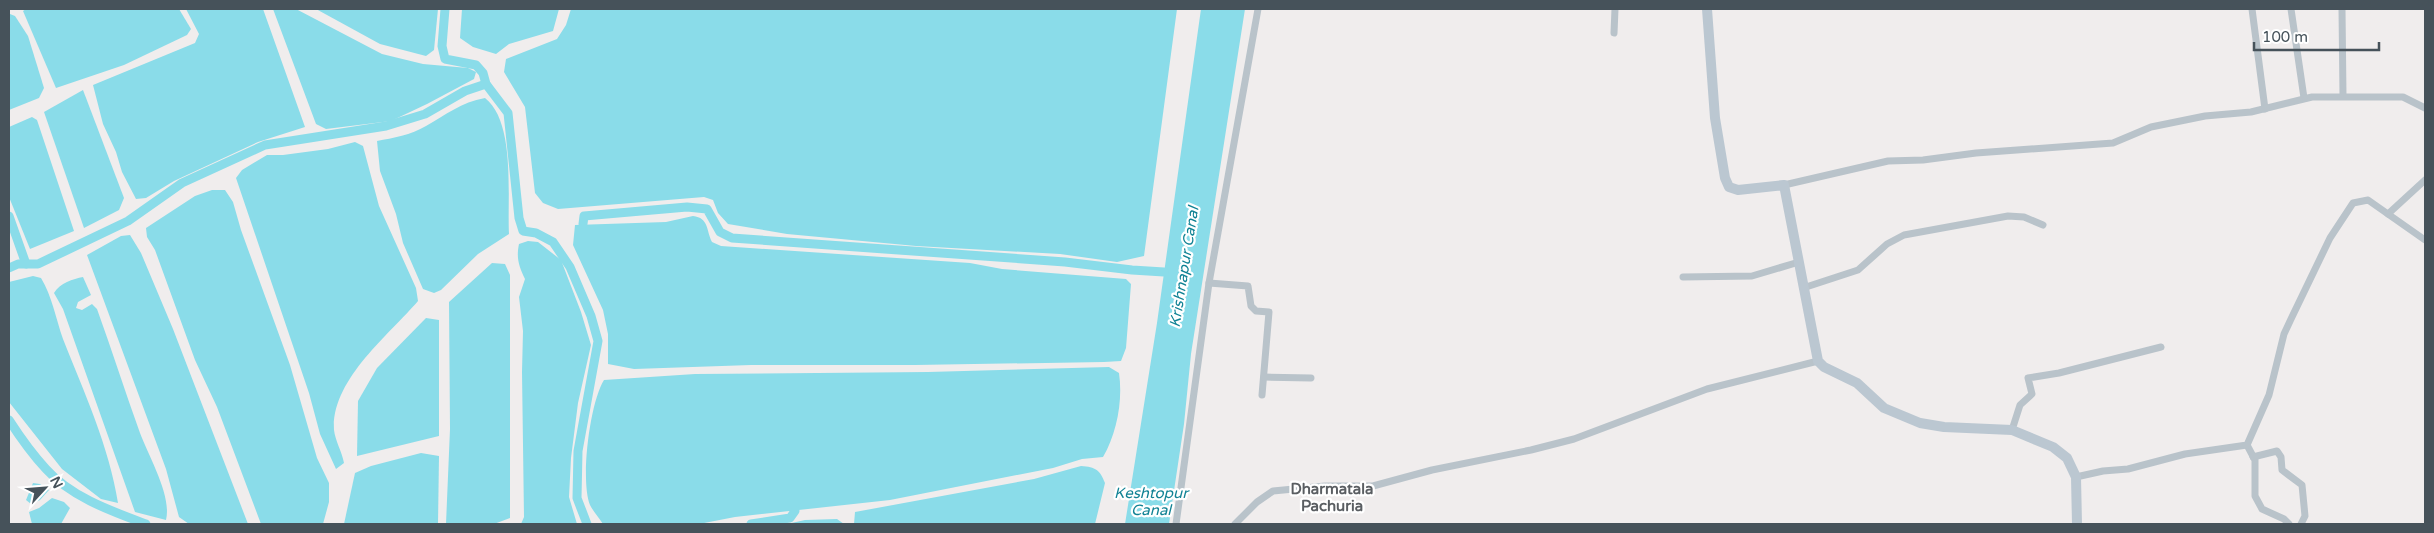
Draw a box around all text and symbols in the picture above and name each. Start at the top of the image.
scale bar [2254,20,2379,52]
text: 100 m [2262,28,2308,46]
water label: Krishnapur Canal [1166,203,1203,329]
north arrow [20,463,70,513]
text: N [46,474,66,491]
district label: Dharmatala Pachuria [1291,480,1373,515]
water label: Keshtopur Canal [1114,484,1190,519]

